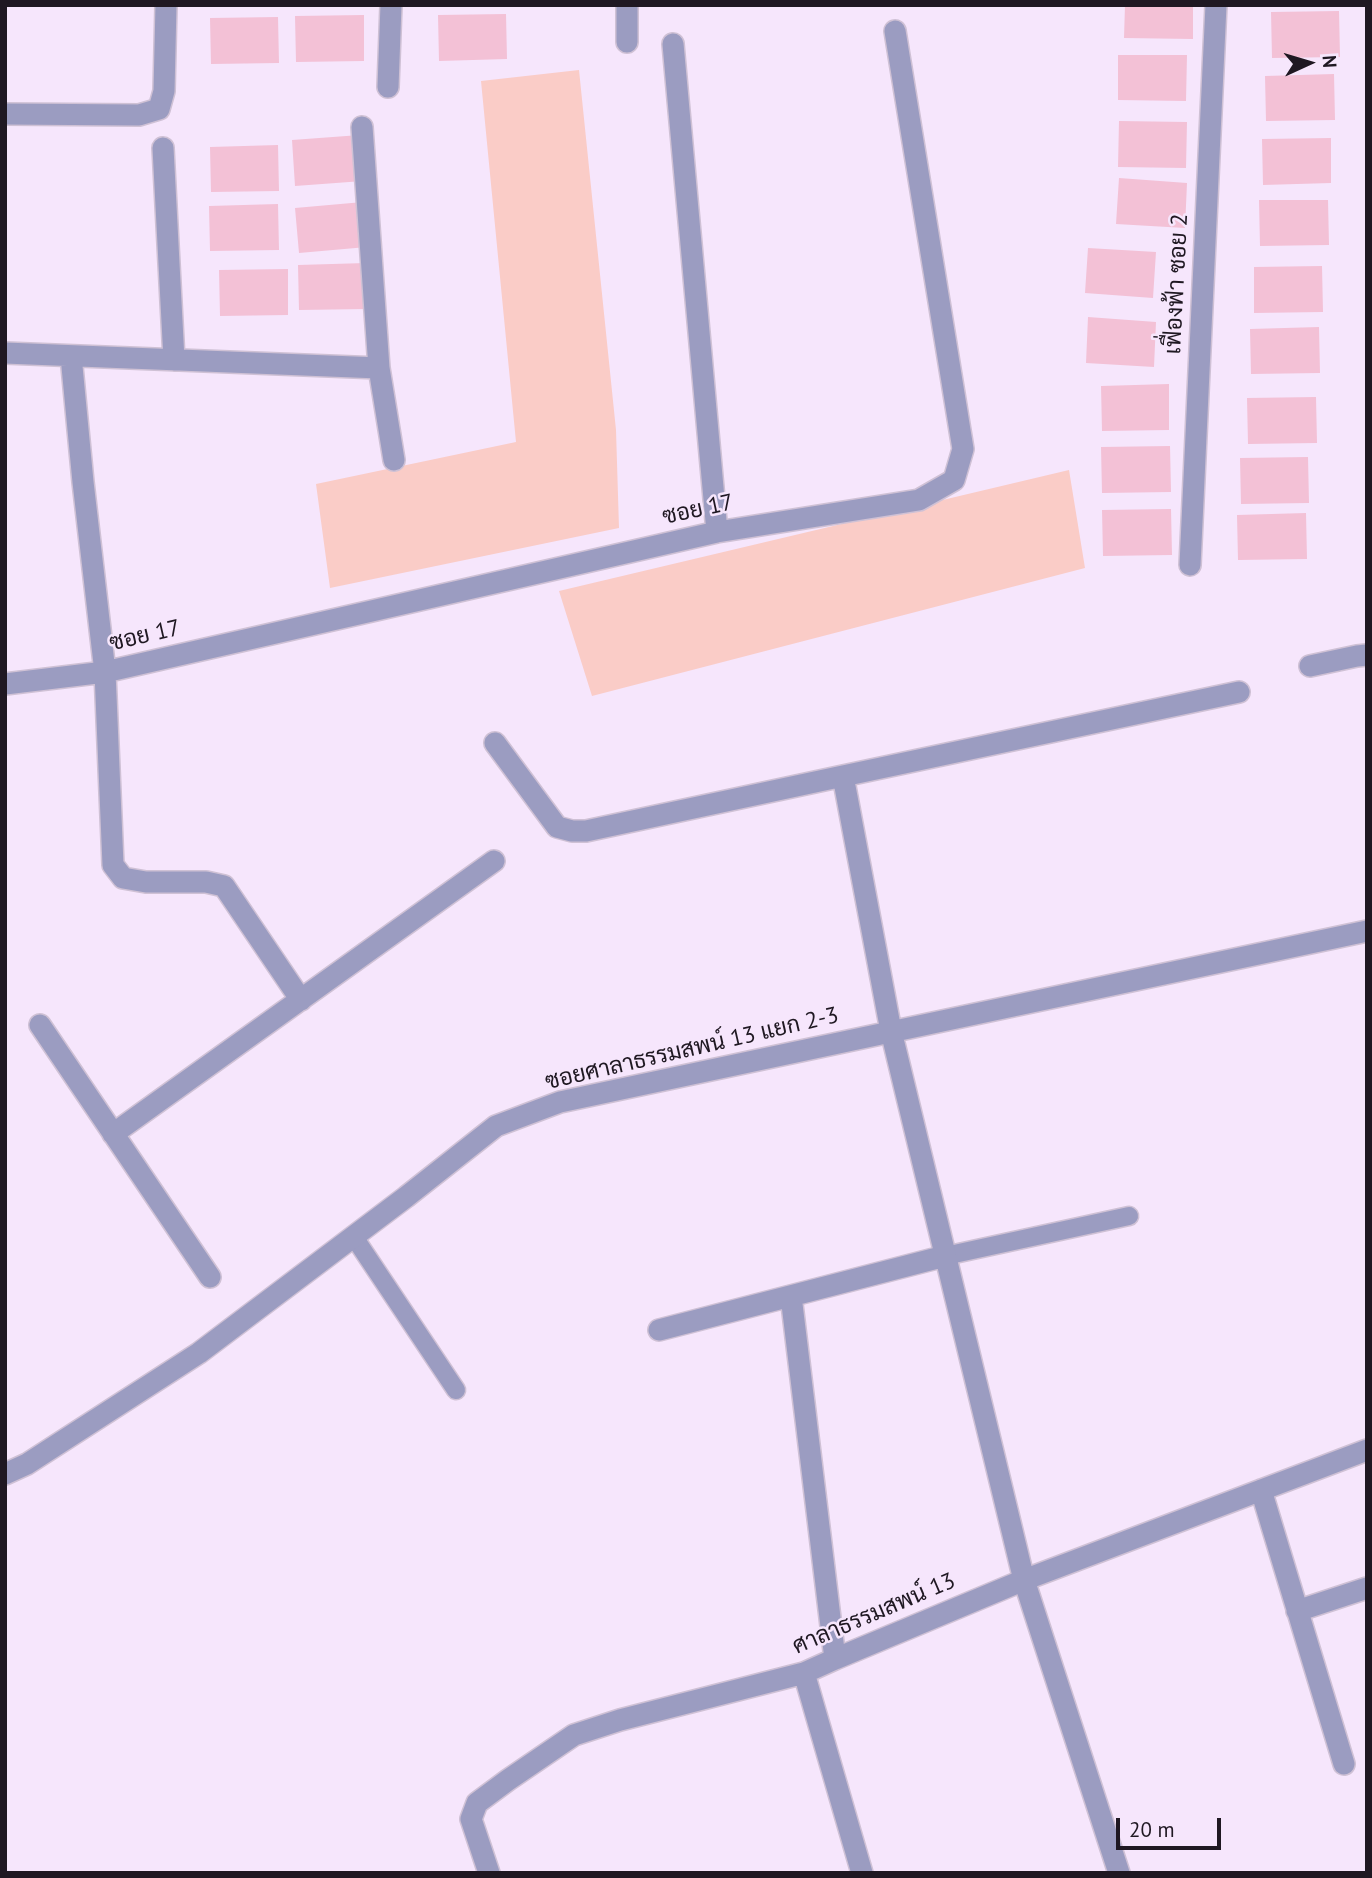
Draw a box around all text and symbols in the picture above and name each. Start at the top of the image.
north arrow [1274,28,1344,98]
text: N [1318,54,1342,69]
street label: เฟื่องฟ้า ซอย 2 [1160,213,1194,355]
street label: ซอย 17 [660,489,736,531]
street label: ซอย 17 [107,614,183,658]
street label: ซอยศาลาธรรมสพน์ 13 แยก 2-3 [543,1002,841,1096]
street label: ศาลาธรรมสพน์ 13 [788,1567,960,1661]
scale bar [1120,1804,1225,1848]
text: 20 m [1129,1816,1175,1843]

